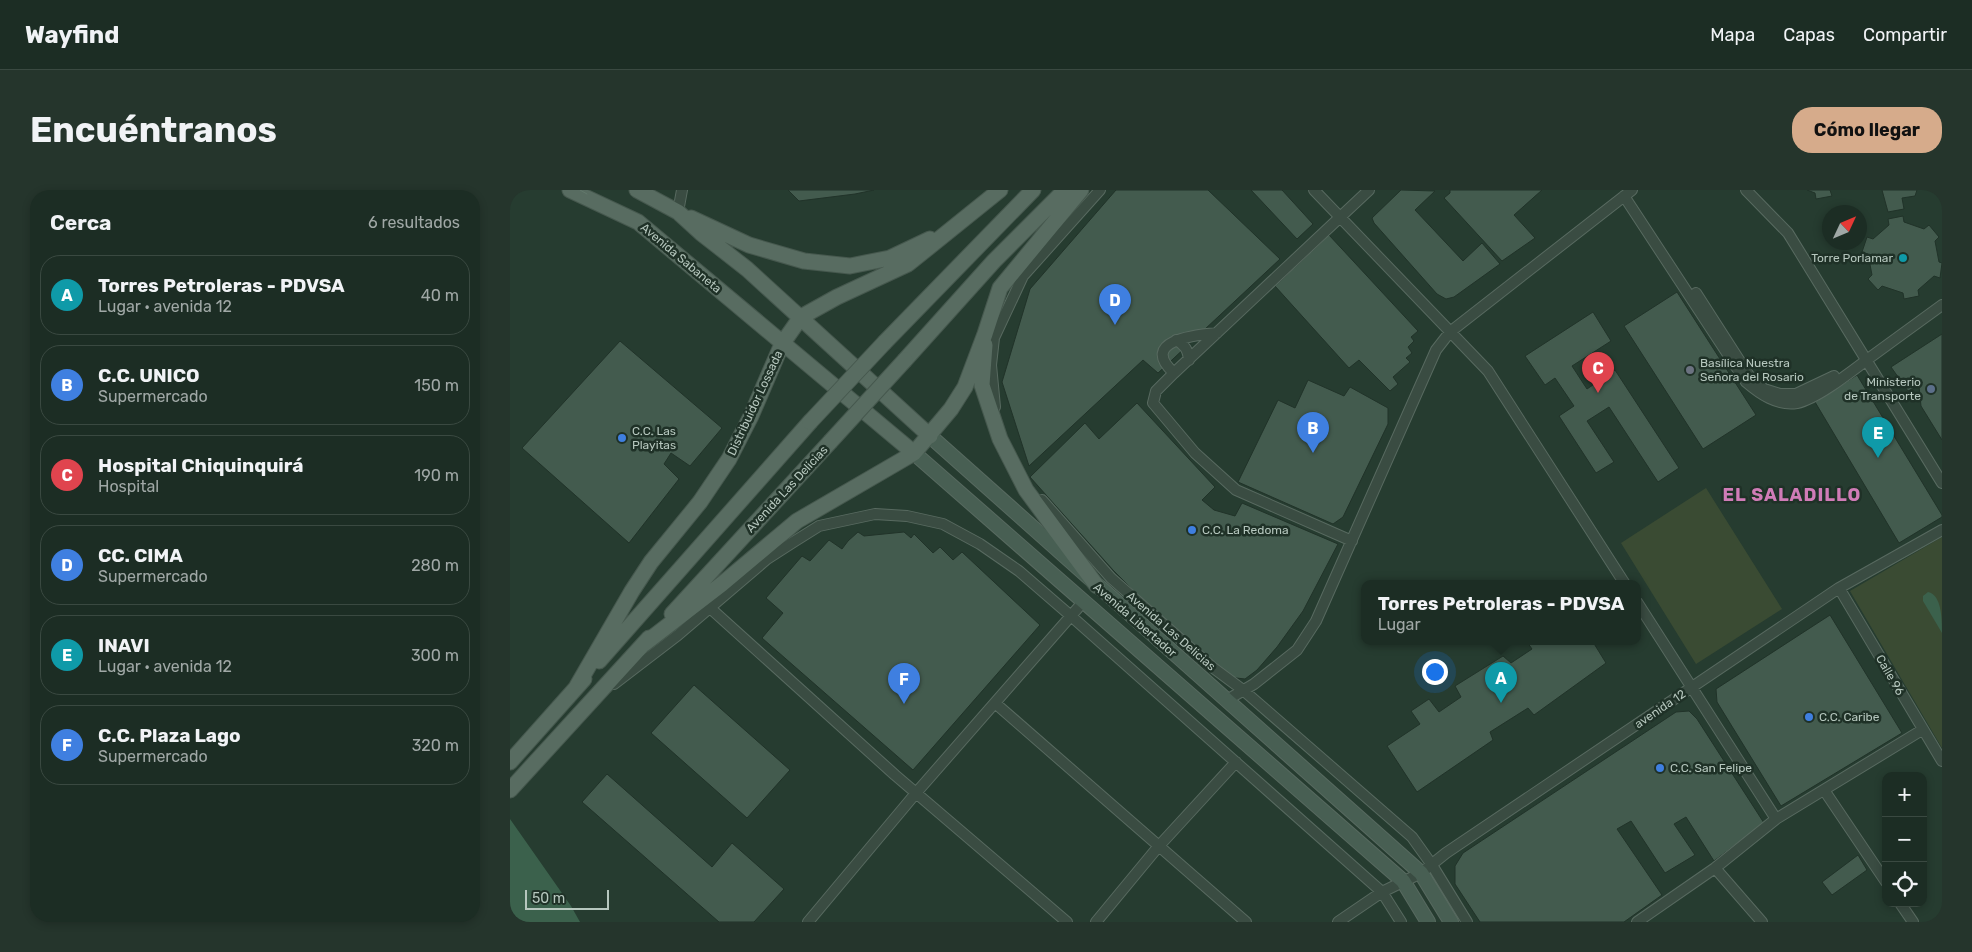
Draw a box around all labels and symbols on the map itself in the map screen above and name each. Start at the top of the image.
north arrow [1822,205,1867,250]
street label: Avenida Sabaneta [638,220,724,296]
place label: Torre Porlamar [1811,251,1893,265]
marker: Torre Porlamar [1897,252,1909,264]
pin: D [1099,284,1131,325]
street label: Distribuidor Lossada [725,348,785,458]
pin: C [1582,352,1614,393]
place label: Basílica Nuestra Señora del Rosario [1700,356,1804,384]
marker: Basílica Nuestra Señora del Rosario [1684,364,1696,376]
place label: Ministerio de Transporte [1844,375,1921,403]
marker: Ministerio de Transporte [1925,383,1937,395]
pin: B [1297,412,1329,453]
pin: E [1862,417,1894,458]
place label: C.C. Las Playitas [632,424,676,452]
marker: C.C. Las Playitas [616,432,628,444]
street label: Avenida Las Delicias [743,443,831,535]
district label: EL SALADILLO [1723,484,1861,506]
place label: C.C. La Redoma [1202,523,1289,537]
marker: C.C. La Redoma [1186,524,1198,536]
street label: Avenida Libertador [1091,580,1180,660]
street label: Avenida Las Delicias [1124,589,1218,673]
street label: Calle 96 [1873,652,1907,698]
your location [1422,659,1448,685]
pin: A [1485,662,1517,703]
pin: F [888,663,920,704]
street label: avenida 12 [1632,687,1688,731]
place label: C.C. Caribe [1819,710,1880,724]
marker: C.C. Caribe [1803,711,1815,723]
place label: C.C. San Felipe [1670,761,1752,775]
marker: C.C. San Felipe [1654,762,1666,774]
scale bar [525,887,609,910]

